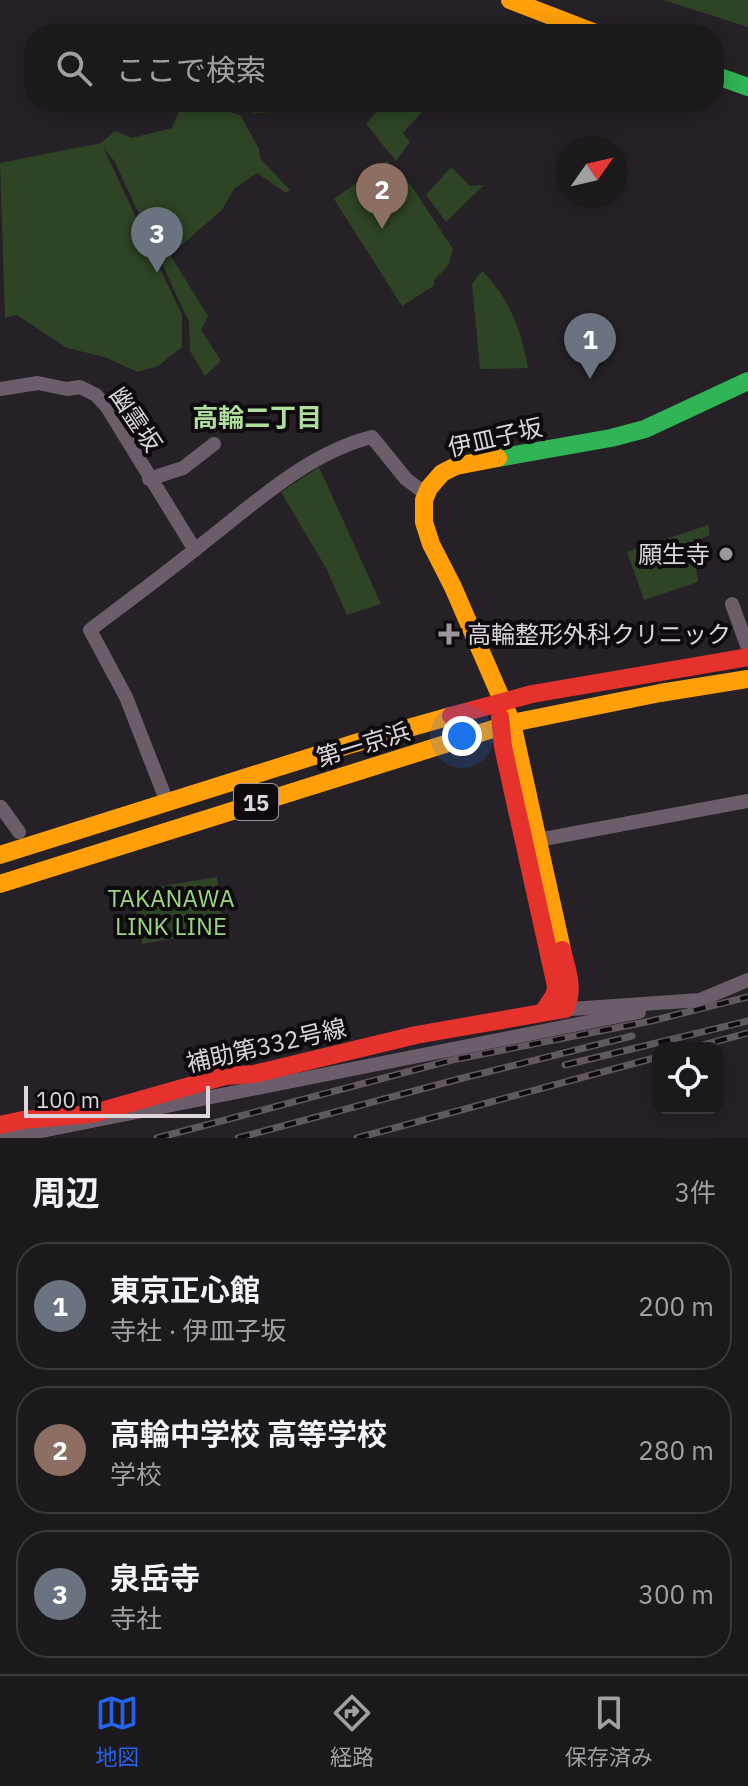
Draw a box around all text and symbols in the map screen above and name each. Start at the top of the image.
search box [24,24,724,112]
icon: search [52,46,96,90]
text: ここで検索 [116,50,266,89]
north arrow [556,136,628,208]
pin: 2 [356,163,408,229]
pin: 3 [131,207,183,273]
pin: 1 [564,313,616,379]
street label: 幽霊坂 [103,380,169,458]
district label: 高輪二丁目 [192,400,322,434]
street label: 伊皿子坂 [445,411,545,463]
place label: 願生寺 [638,538,710,570]
marker: 願生寺 [717,545,735,563]
place label: 高輪整形外科クリニック [467,618,731,650]
marker: 高輪整形外科クリニック [438,623,460,645]
street label: 第一京浜 [312,715,414,773]
your location [442,716,482,756]
road number: 15 [234,784,278,820]
park label: TAKANAWA LINK LINE [107,882,235,942]
street label: 補助第332号線 [183,1011,349,1079]
map controls [652,1042,724,1114]
button: locate [652,1042,724,1114]
scale bar [24,1082,210,1118]
text: 100 m [36,1085,100,1114]
text: 周辺 [32,1170,100,1214]
text: 3件 [674,1175,716,1209]
text: 東京正心館 [110,1270,260,1309]
text: 1 [52,1289,68,1323]
text: 200 m [638,1289,714,1323]
text: 寺社 · 伊皿子坂 [110,1313,287,1347]
text: 高輪中学校 高等学校 [110,1414,387,1453]
text: 2 [52,1433,68,1467]
text: 280 m [638,1433,714,1467]
text: 学校 [110,1457,162,1491]
text: 泉岳寺 [110,1558,200,1597]
text: 3 [52,1577,68,1611]
text: 300 m [638,1577,714,1611]
text: 寺社 [110,1601,162,1635]
tab: 地図 [95,1691,139,1771]
tab: 経路 [330,1691,374,1771]
tab: 保存済み [565,1691,653,1771]

